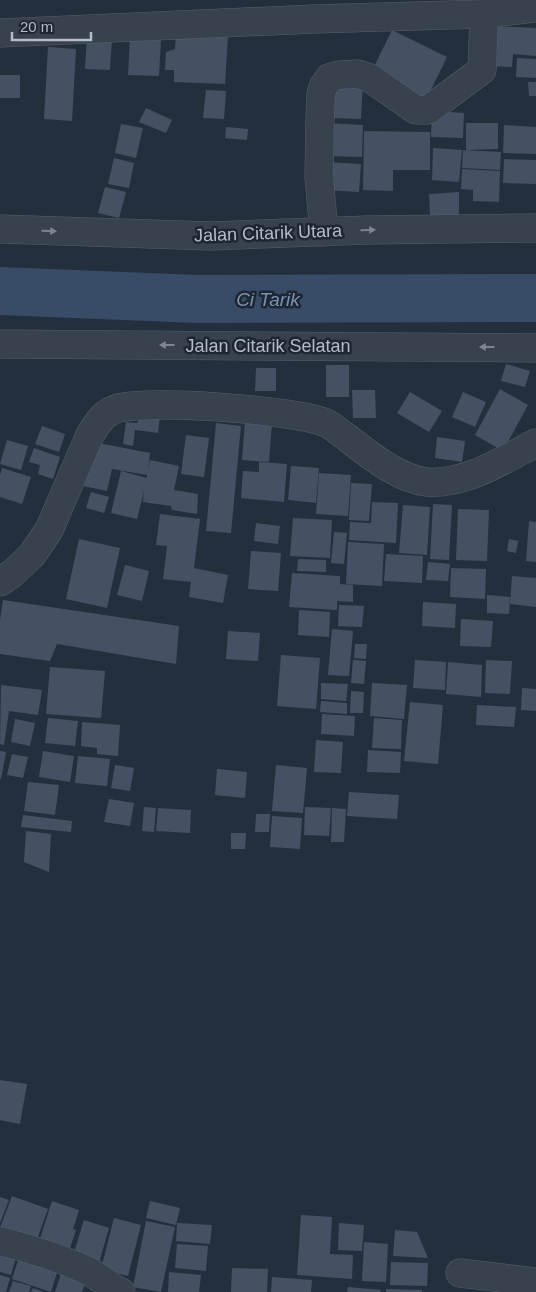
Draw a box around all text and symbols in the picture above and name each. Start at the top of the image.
scale bar [12,10,91,42]
text: 20 m [20,18,53,35]
street label: Jalan Citarik Utara [194,220,343,246]
one-way arrow [361,226,377,234]
one-way arrow [41,227,57,235]
water label: Ci Tarik [236,289,301,310]
street label: Jalan Citarik Selatan [185,336,351,356]
one-way arrow [159,341,175,349]
one-way arrow [479,343,495,351]

